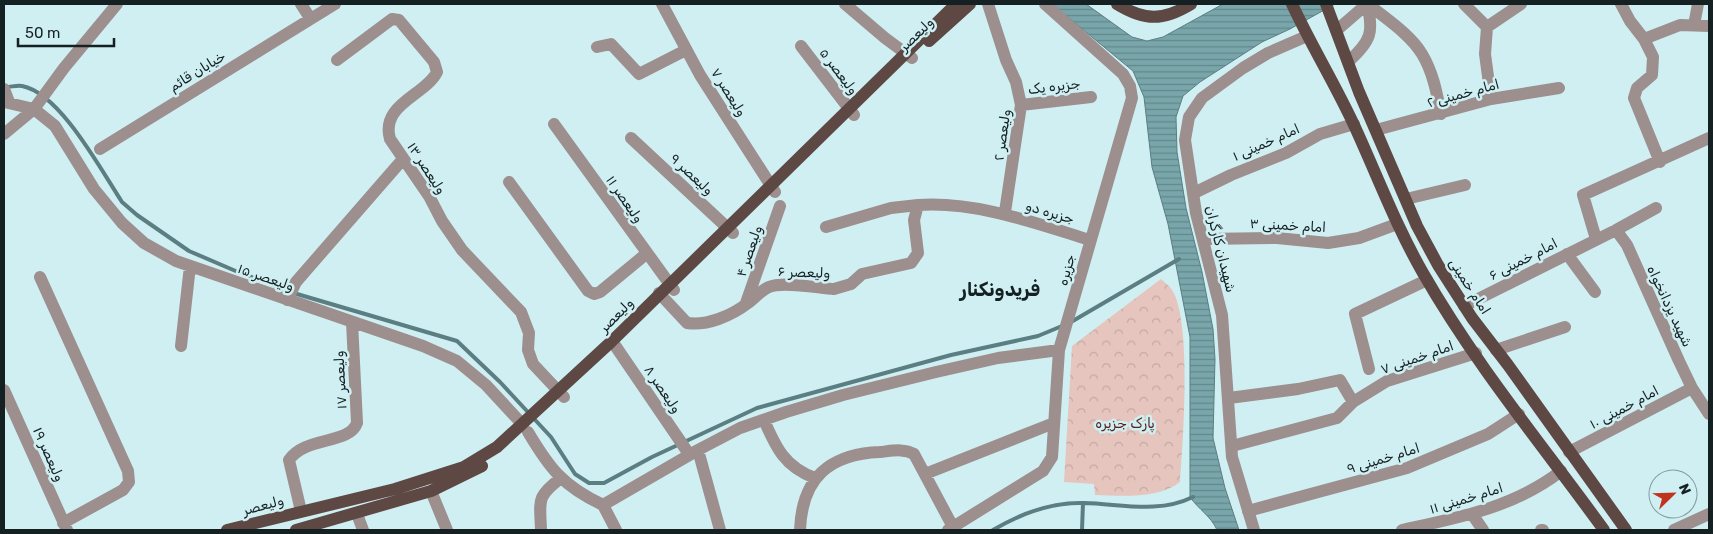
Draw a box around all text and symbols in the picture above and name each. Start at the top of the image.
street label: ولیعصر [895,14,937,56]
scale bar [18,15,114,47]
text: 50 m [25,24,60,42]
street label: ولیعصر ۵ [816,45,862,98]
street label: خیابان قائم [166,47,229,95]
street label: ولیعصر ۷ [707,65,750,120]
street label: جزیره یک [1027,75,1081,98]
street label: امام خمینی ۲ [1425,76,1501,112]
street label: ولیعصر ۲ [990,108,1015,162]
street label: امام خمینی ۱ [1230,120,1303,166]
street label: ولیعصر ۱۳ [403,139,450,197]
street label: ولیعصر ۹ [666,150,717,199]
street label: ولیعصر ۱۱ [602,172,647,226]
street label: جزیره دو [1024,197,1076,228]
street label: شهیدان کارگران [1202,204,1240,294]
street label: امام خمینی ۳ [1249,215,1327,237]
street label: ولیعصر ۴ [733,223,766,279]
street label: امام خمینی ۶ [1486,235,1561,285]
street label: جزیره [1054,252,1079,288]
street label: امام خمینی [1444,255,1494,318]
street label: ولیعصر ۱۵ [235,260,296,295]
street label: ولیعصر ۶ [777,263,831,282]
street label: شهید یزدانخواه [1643,263,1696,350]
district label: فریدونکنار [959,278,1040,301]
street label: ولیعصر [595,295,637,337]
street label: امام خمینی ۷ [1378,337,1456,379]
street label: ولیعصر ۱۷ [330,350,351,410]
street label: ولیعصر ۸ [640,362,685,416]
street label: امام خمینی ۱۰ [1587,382,1662,434]
park label: پارک جزیره [1095,415,1155,433]
street label: ولیعصر ۱۹ [29,424,68,484]
street label: امام خمینی ۹ [1345,439,1422,479]
north arrow [1648,469,1698,519]
street label: امام خمینی ۱۱ [1427,479,1505,519]
text: N [1675,481,1694,497]
street label: ولیعصر [240,492,286,519]

